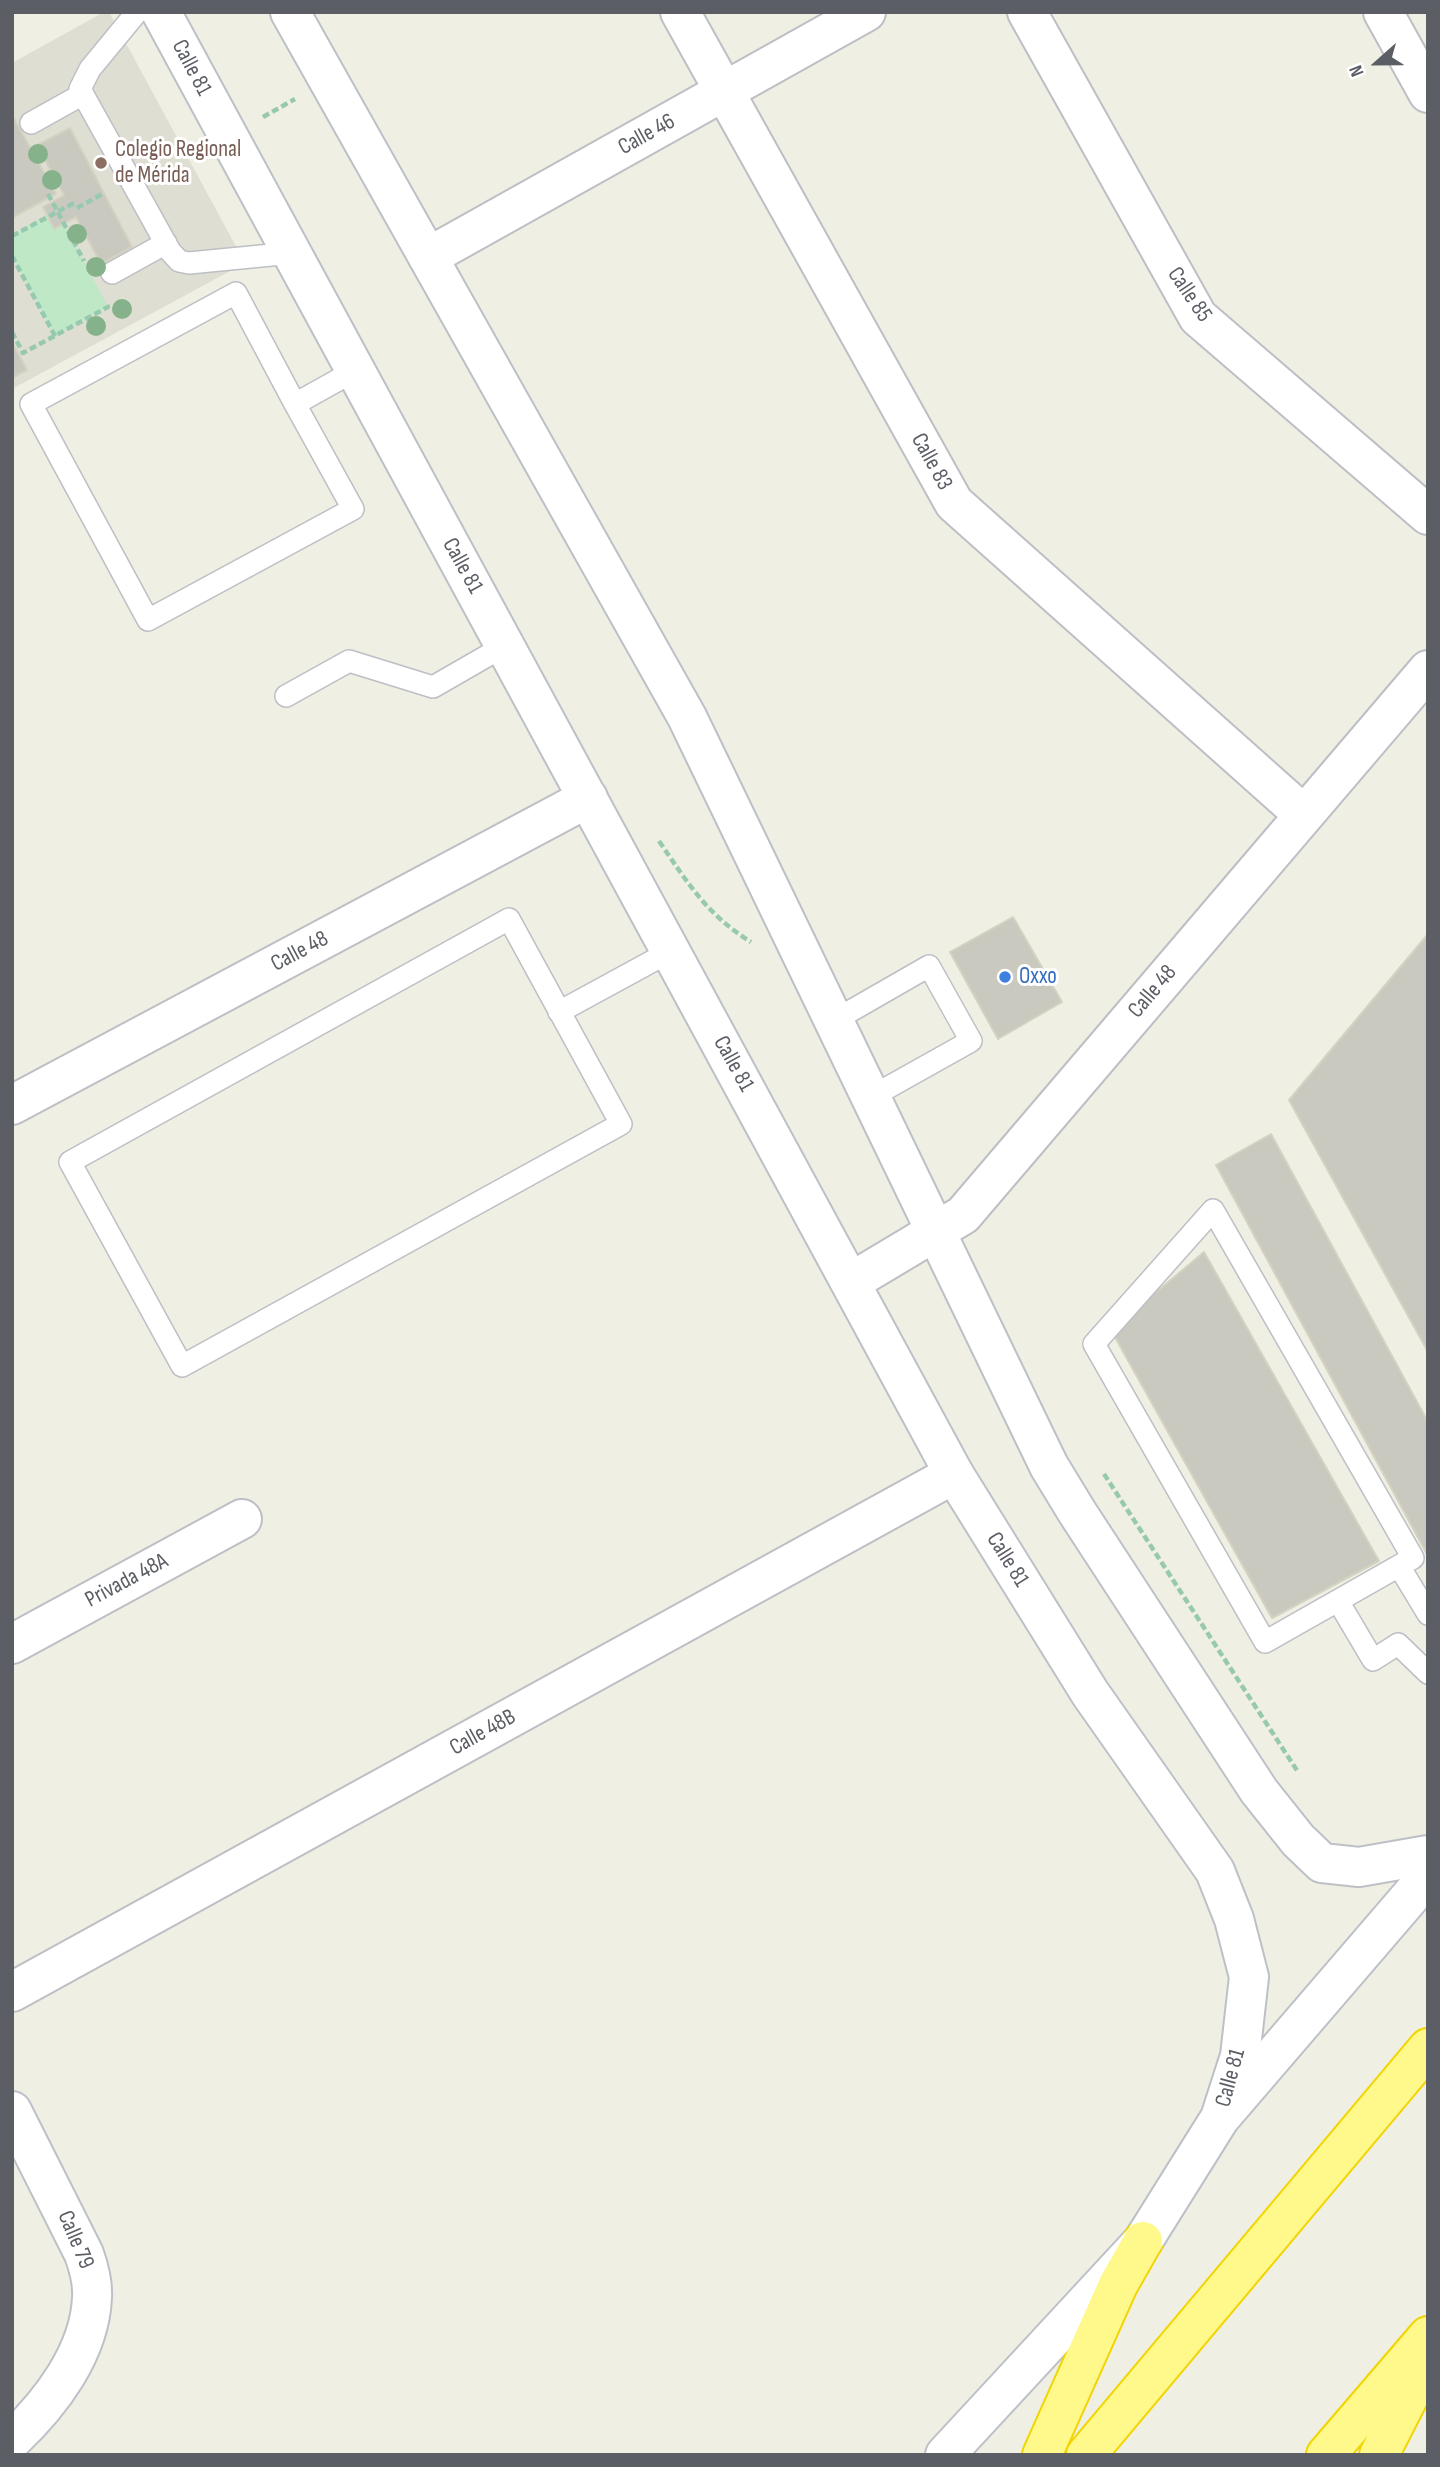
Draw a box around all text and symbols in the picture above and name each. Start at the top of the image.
north arrow [1342,28,1412,98]
street label: Calle 81 [165,35,217,101]
text: N [1344,62,1369,80]
street label: Calle 46 [614,108,680,162]
place label: Colegio Regional de Mérida [115,136,241,190]
marker: Colegio Regional de Mérida [93,155,109,171]
street label: Calle 85 [1161,262,1217,328]
street label: Calle 83 [904,429,958,495]
street label: Calle 81 [436,533,488,599]
street label: Calle 48 [267,926,333,978]
street label: Calle 48 [1123,960,1183,1024]
place label: Oxxo [1019,963,1057,991]
marker: Oxxo [997,969,1013,985]
street label: Calle 81 [707,1031,759,1097]
street label: Calle 81 [980,1528,1034,1592]
street label: Privada 48A [81,1548,173,1614]
street label: Calle 48B [445,1704,521,1762]
street label: Calle 81 [1210,2046,1252,2110]
street label: Calle 79 [50,2207,100,2273]

